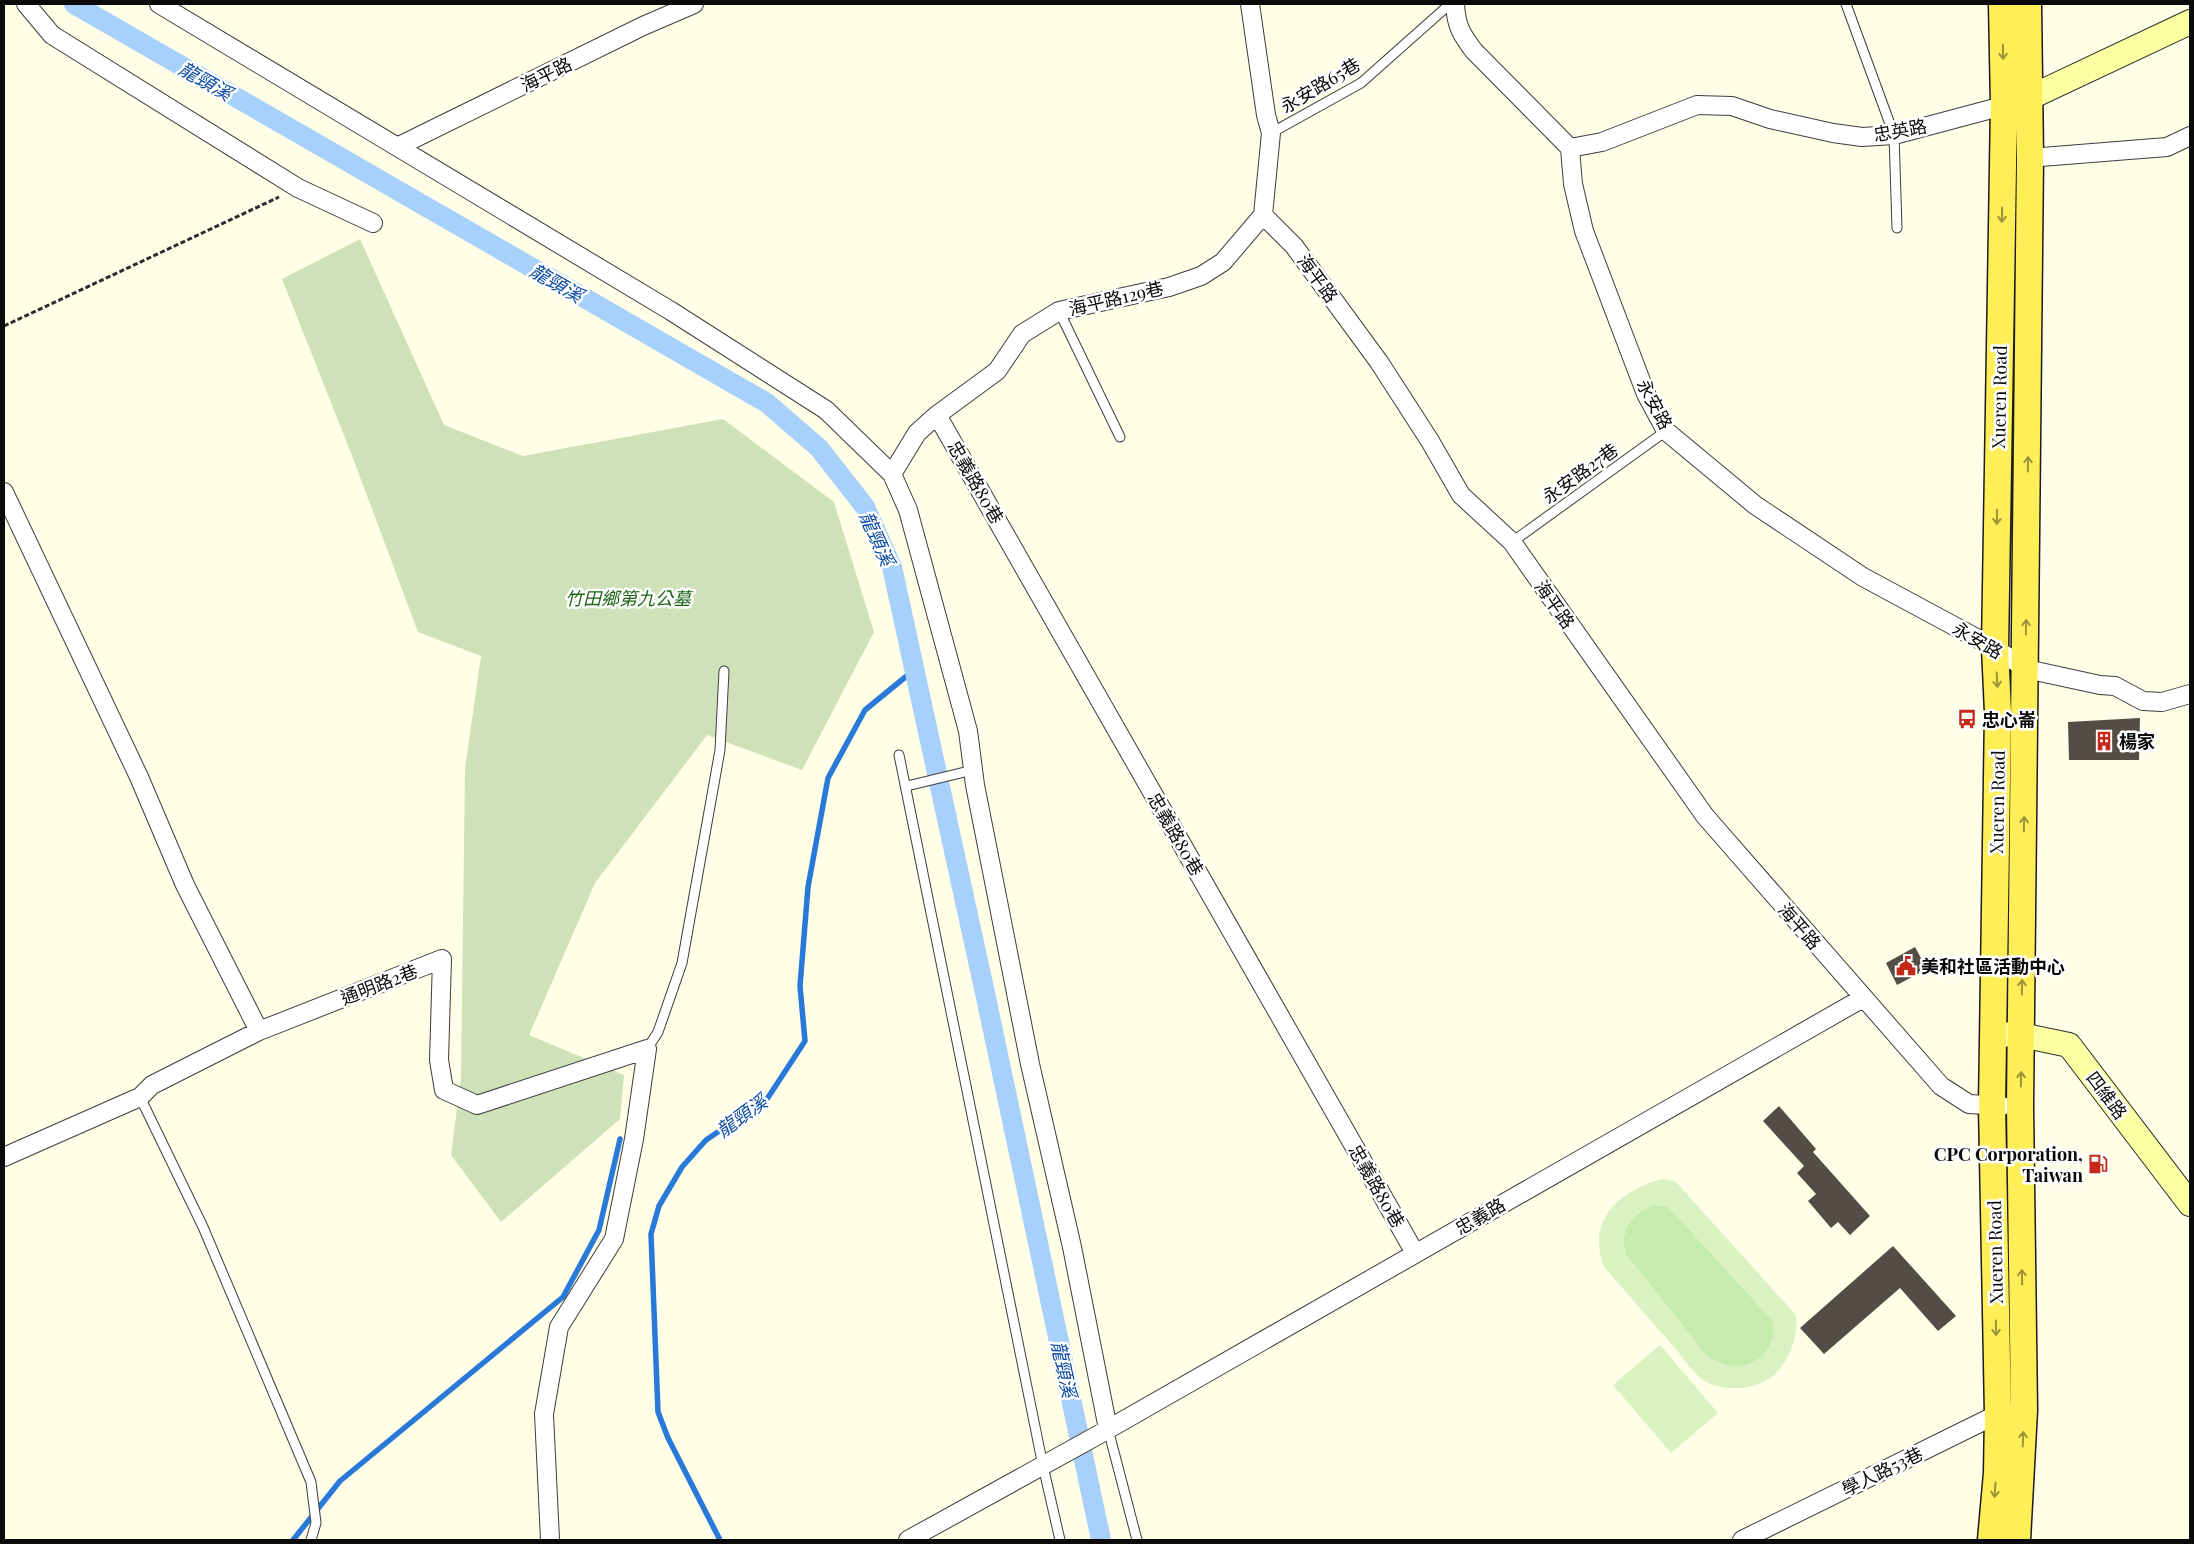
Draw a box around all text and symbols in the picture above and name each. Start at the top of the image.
one-way arrow [1998,44,2008,60]
street label: 海平路 [516,51,576,97]
street label: 永安路65巷 [1276,52,1364,118]
water label: 龍頸溪 [175,54,240,107]
street label: 忠英路 [1871,113,1929,147]
one-way arrow [1997,206,2007,223]
street label: 海平路 [1292,249,1344,307]
water label: 龍頸溪 [526,256,591,309]
street label: 海平路129巷 [1066,275,1166,321]
street label: Xueren Road [1986,344,2012,449]
street label: 永安路 [1632,375,1678,433]
street label: 忠義路80巷 [943,436,1009,528]
street label: 永安路27巷 [1537,437,1623,509]
one-way arrow [2023,456,2032,472]
water label: 龍頸溪 [855,507,903,572]
one-way arrow [1992,509,2002,525]
street label: 海平路 [1530,575,1580,633]
park label: 竹田鄉第九公墓 [565,586,694,610]
street label: 永安路 [1949,616,2007,664]
one-way arrow [2021,619,2031,635]
one-way arrow [1992,672,2001,688]
place label: 忠心崙 [1982,707,2036,731]
bus stop icon: 忠心崙 [1956,708,1978,730]
place label: 楊家 [2119,729,2155,753]
building icon: 楊家 [2093,730,2115,752]
street label: Xueren Road [1984,749,2010,854]
street label: 忠義路80巷 [1143,788,1209,880]
one-way arrow [2019,816,2029,832]
street label: 海平路 [1773,898,1827,954]
place label: 美和社區活動中心 [1921,954,2065,978]
public building icon: 美和社區活動中心 [1895,955,1917,977]
street label: 通明路2巷 [337,958,421,1010]
one-way arrow [2017,979,2027,995]
street label: 四維路 [2081,1066,2133,1124]
one-way arrow [2016,1071,2025,1087]
water label: 龍頸溪 [710,1086,774,1142]
street label: 忠義路80巷 [1344,1140,1410,1232]
place label: CPC Corporation, Taiwan [1934,1142,2083,1187]
fuel station icon: CPC Corporation, Taiwan [2087,1153,2109,1175]
street label: 忠義路 [1451,1192,1509,1240]
street label: Xueren Road [1982,1199,2008,1304]
one-way arrow [2017,1269,2027,1285]
one-way arrow [1991,1320,2001,1336]
water label: 龍頸溪 [1046,1338,1084,1403]
one-way arrow [2018,1431,2027,1447]
street label: 學人路53巷 [1837,1441,1927,1501]
one-way arrow [1991,1482,2000,1498]

